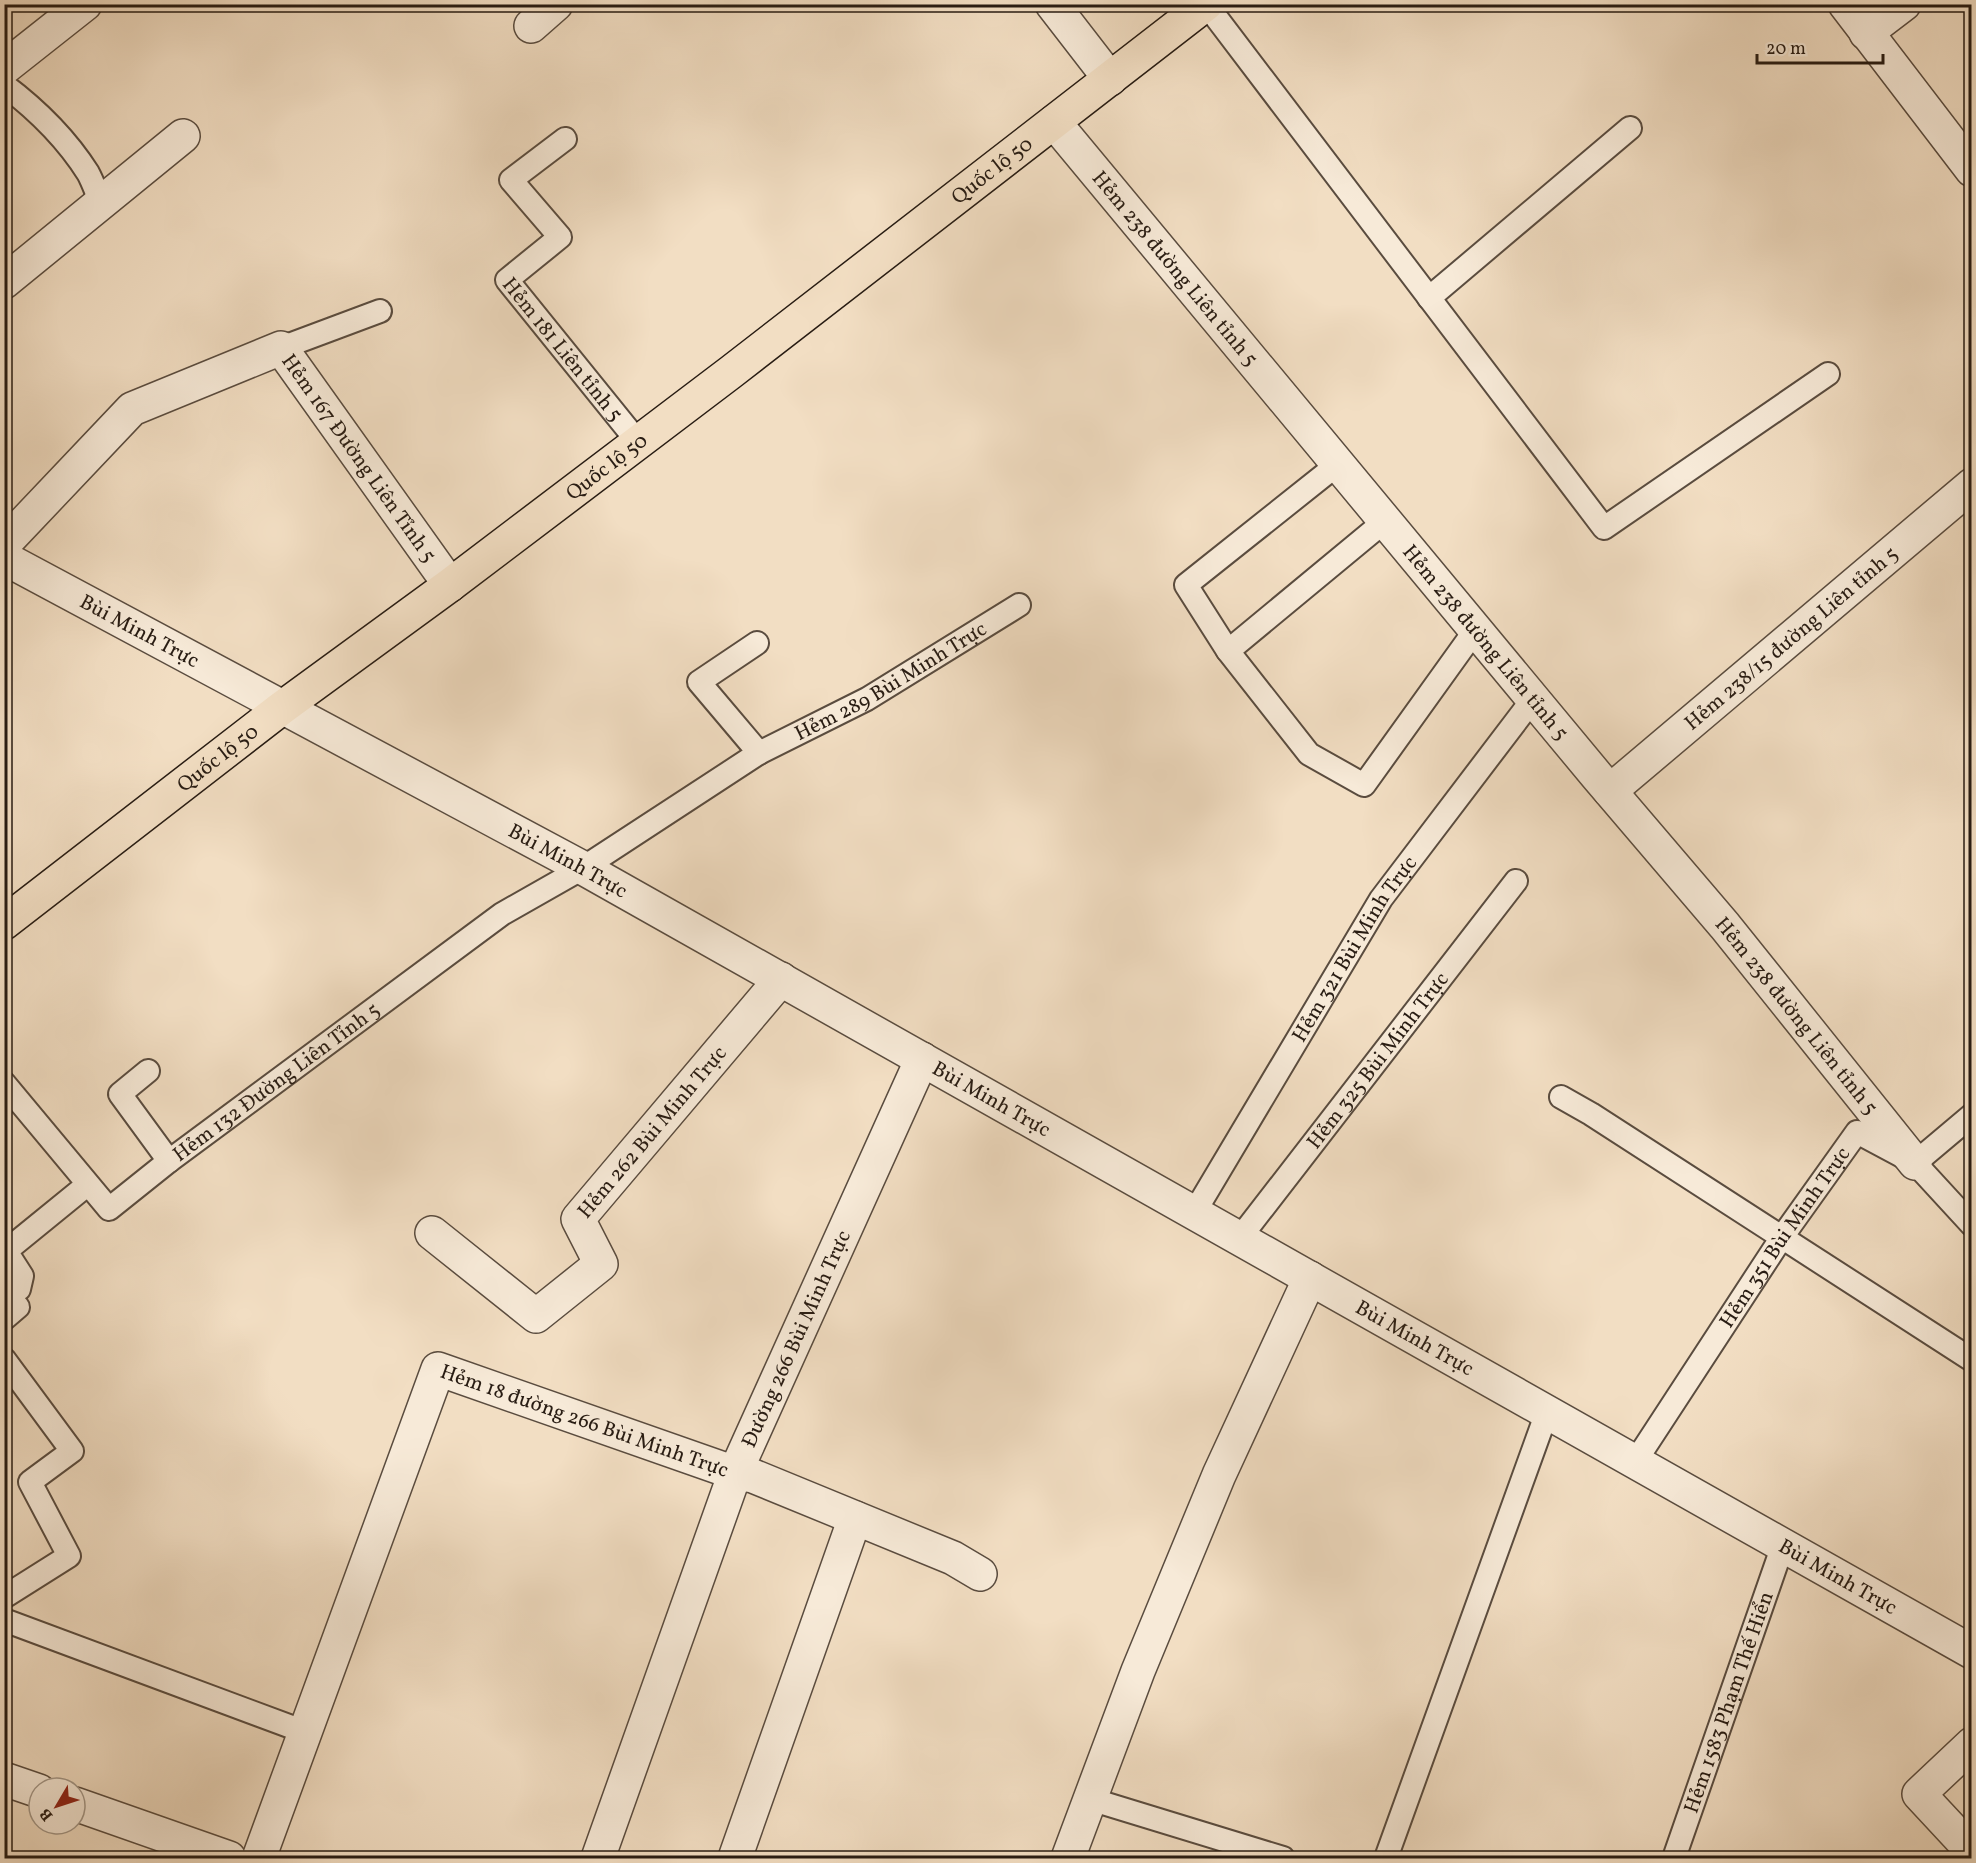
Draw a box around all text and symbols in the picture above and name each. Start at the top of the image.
scale bar [1757,27,1883,65]
text: 20 m [1766,37,1806,62]
street label: Quốc lộ 50 [946,130,1039,212]
street label: Hẻm 238 đường Liên tỉnh 5 [1084,165,1264,373]
street label: Hẻm 181 Liên tỉnh 5 [495,272,629,428]
street label: Hẻm 167 Đường Liên Tỉnh 5 [274,349,443,569]
street label: Quốc lộ 50 [560,427,654,508]
street label: Hẻm 238 đường Liên tỉnh 5 [1395,539,1574,747]
street label: Hẻm 238/15 đường Liên tỉnh 5 [1679,540,1905,738]
street label: Bùi Minh Trực [74,588,204,676]
street label: Hẻm 289 Bùi Minh Trực [790,615,993,749]
street label: Quốc lộ 50 [172,718,265,800]
street label: Bùi Minh Trực [503,817,632,906]
street label: Hẻm 321 Bùi Minh Trực [1286,851,1425,1048]
street label: Hẻm 238 đường Liên tỉnh 5 [1707,911,1884,1122]
street label: Hẻm 325 Bùi Minh Trực [1301,967,1456,1156]
street label: Hẻm 132 Đường Liên Tỉnh 5 [167,996,386,1169]
street label: Hẻm 262 Bùi Minh Trực [571,1040,734,1225]
street label: Bùi Minh Trực [926,1055,1055,1145]
street label: Hẻm 351 Bùi Minh Trực [1713,1141,1858,1334]
street label: Đường 266 Bùi Minh Trực [735,1226,859,1453]
street label: Bùi Minh Trực [1350,1294,1479,1384]
street label: Hẻm 18 đường 266 Bùi Minh Trực [436,1358,732,1486]
street label: Bùi Minh Trực [1773,1533,1902,1623]
street label: Hẻm 1583 Phạm Thế Hiển [1678,1588,1782,1818]
north arrow [27,1776,87,1836]
text: B [35,1803,59,1825]

